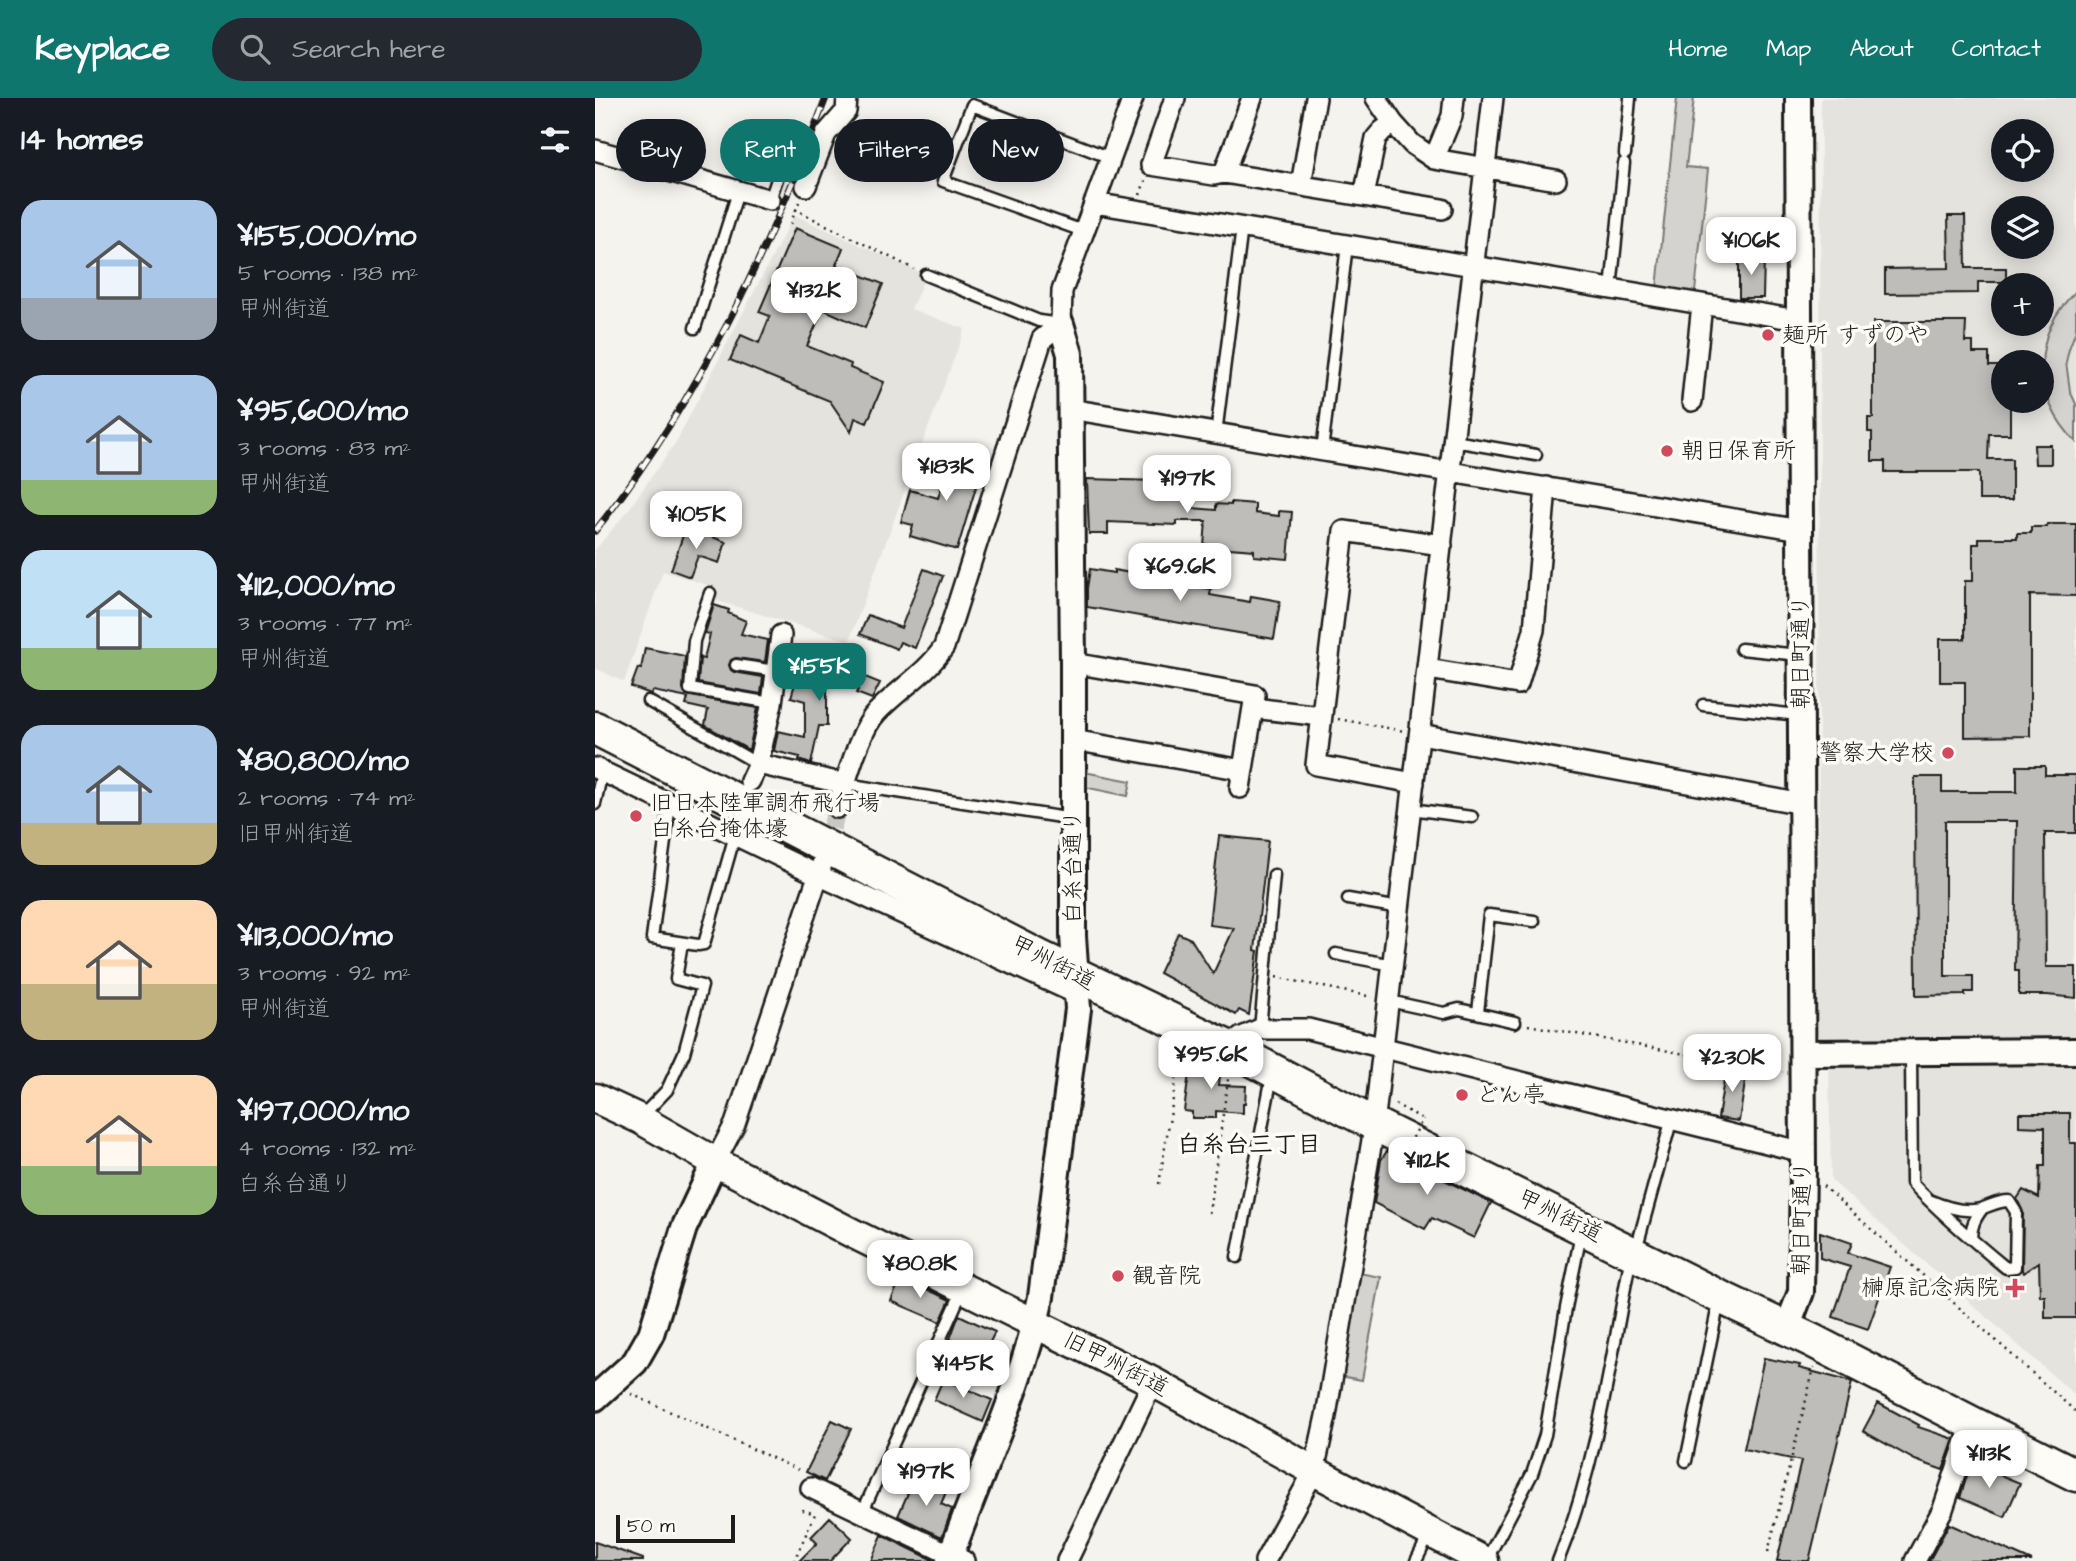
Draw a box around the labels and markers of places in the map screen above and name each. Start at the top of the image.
pin: ¥106K [1702,218,1800,277]
pin: ¥132K [765,268,863,327]
place label: 麺所 すずのや [1782,319,1929,351]
marker: 麺所 すずのや [1760,327,1776,343]
place label: 朝日保育所 [1681,435,1796,467]
marker: 朝日保育所 [1659,443,1675,459]
pin: ¥183K [897,444,995,503]
pin: ¥197K [1138,456,1236,515]
pin: ¥105K [647,491,745,551]
pin: ¥69.6K [1123,544,1237,603]
pin: ¥155K [770,644,868,703]
place label: 警察大学校 [1819,737,1934,769]
marker: 警察大学校 [1940,745,1956,761]
place label: 旧日本陸軍調布飛行場 白糸台掩体壕 [650,787,880,845]
marker: 旧日本陸軍調布飛行場 白糸台掩体壕 [628,808,644,824]
pin: ¥95.6K [1154,1032,1268,1091]
pin: ¥230K [1683,1034,1781,1094]
place label: どん亭 [1476,1079,1545,1111]
marker: どん亭 [1454,1087,1470,1103]
pin: ¥112K [1378,1138,1476,1197]
pin: ¥80.8K [863,1240,977,1300]
place label: 観音院 [1132,1260,1201,1292]
marker: 観音院 [1110,1268,1126,1284]
place label: 榊原記念病院 [1861,1272,1999,1304]
marker: 榊原記念病院 [2005,1278,2025,1298]
pin: ¥145K [914,1340,1012,1400]
pin: ¥113K [1940,1430,2038,1490]
pin: ¥197K [877,1448,975,1508]

